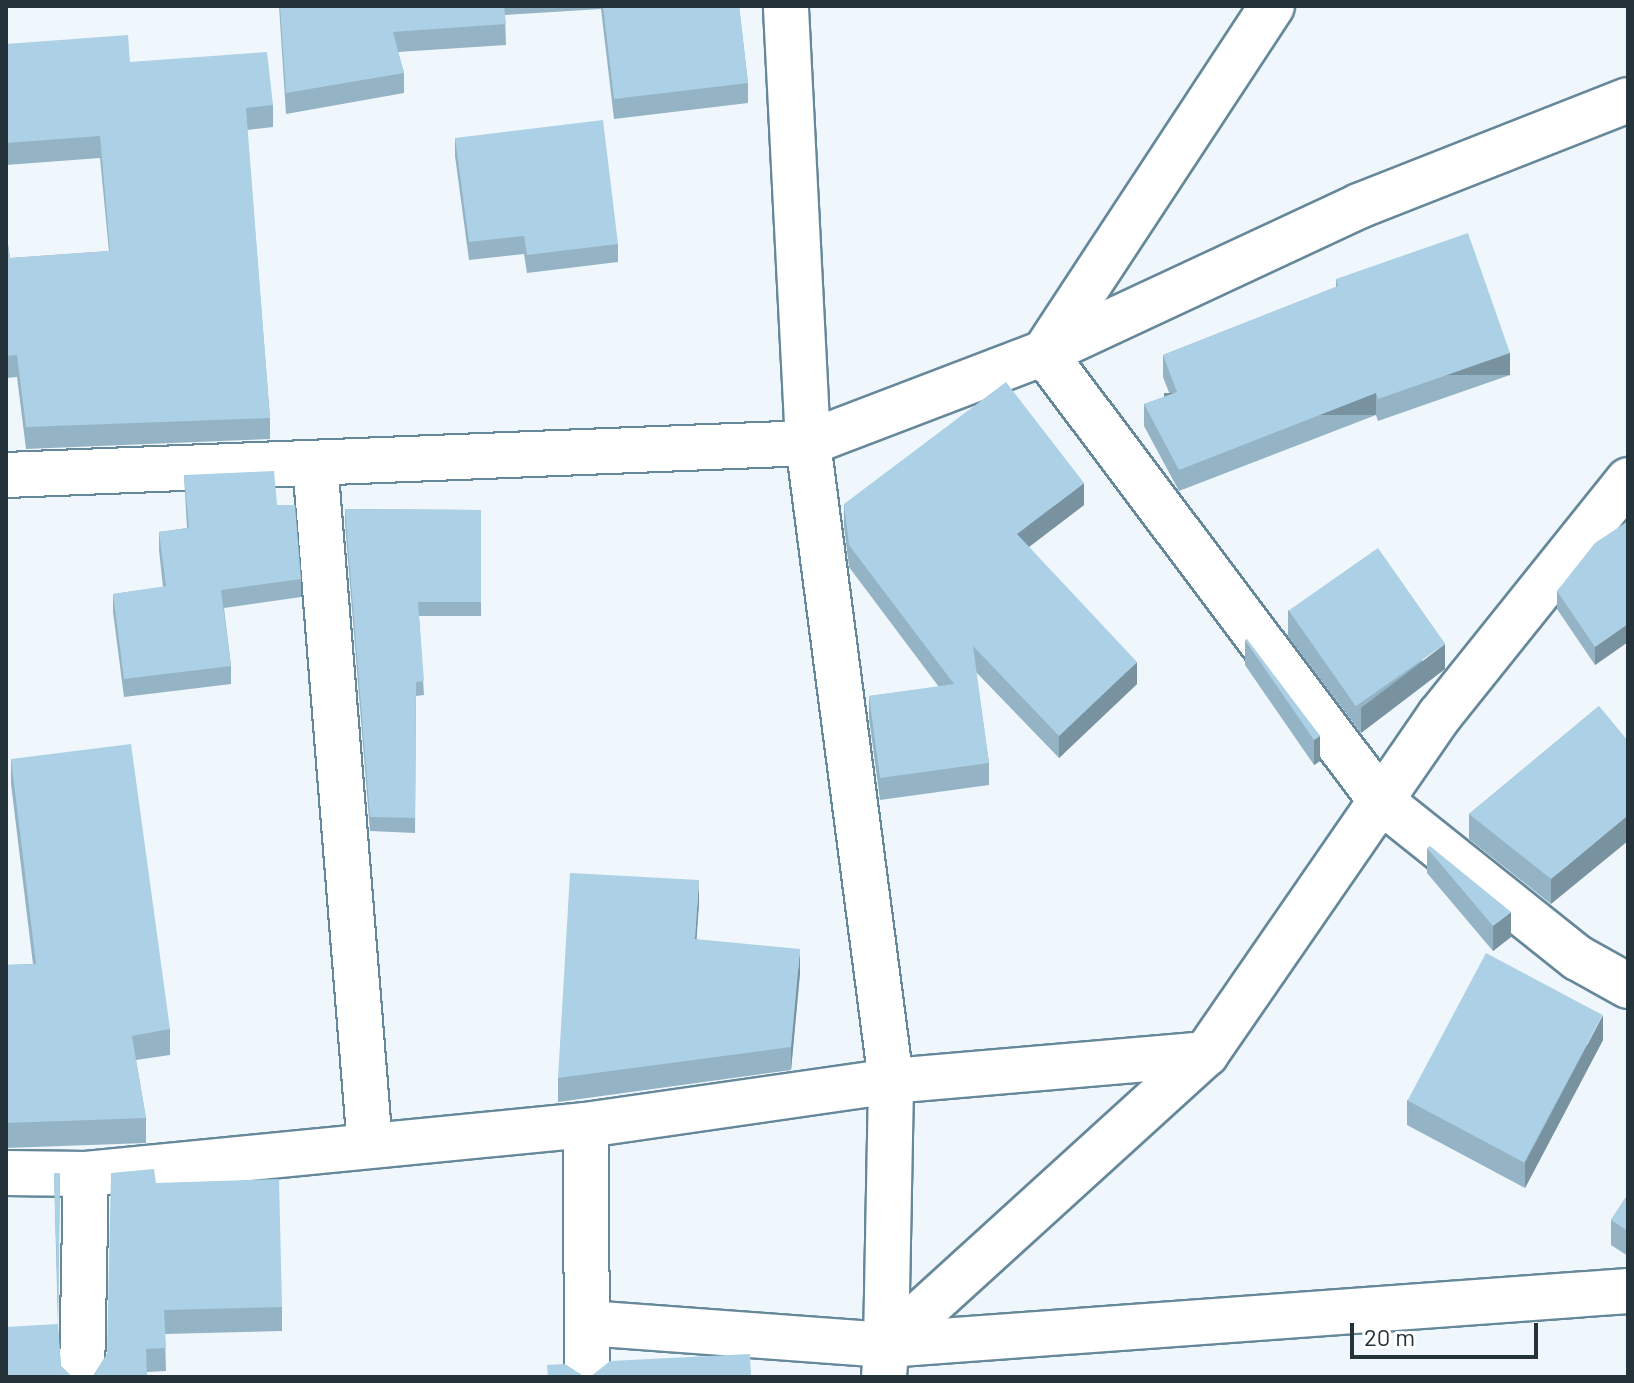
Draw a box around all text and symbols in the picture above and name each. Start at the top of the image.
scale bar [1354,1307,1542,1357]
text: 20 m [1364,1322,1415,1351]

